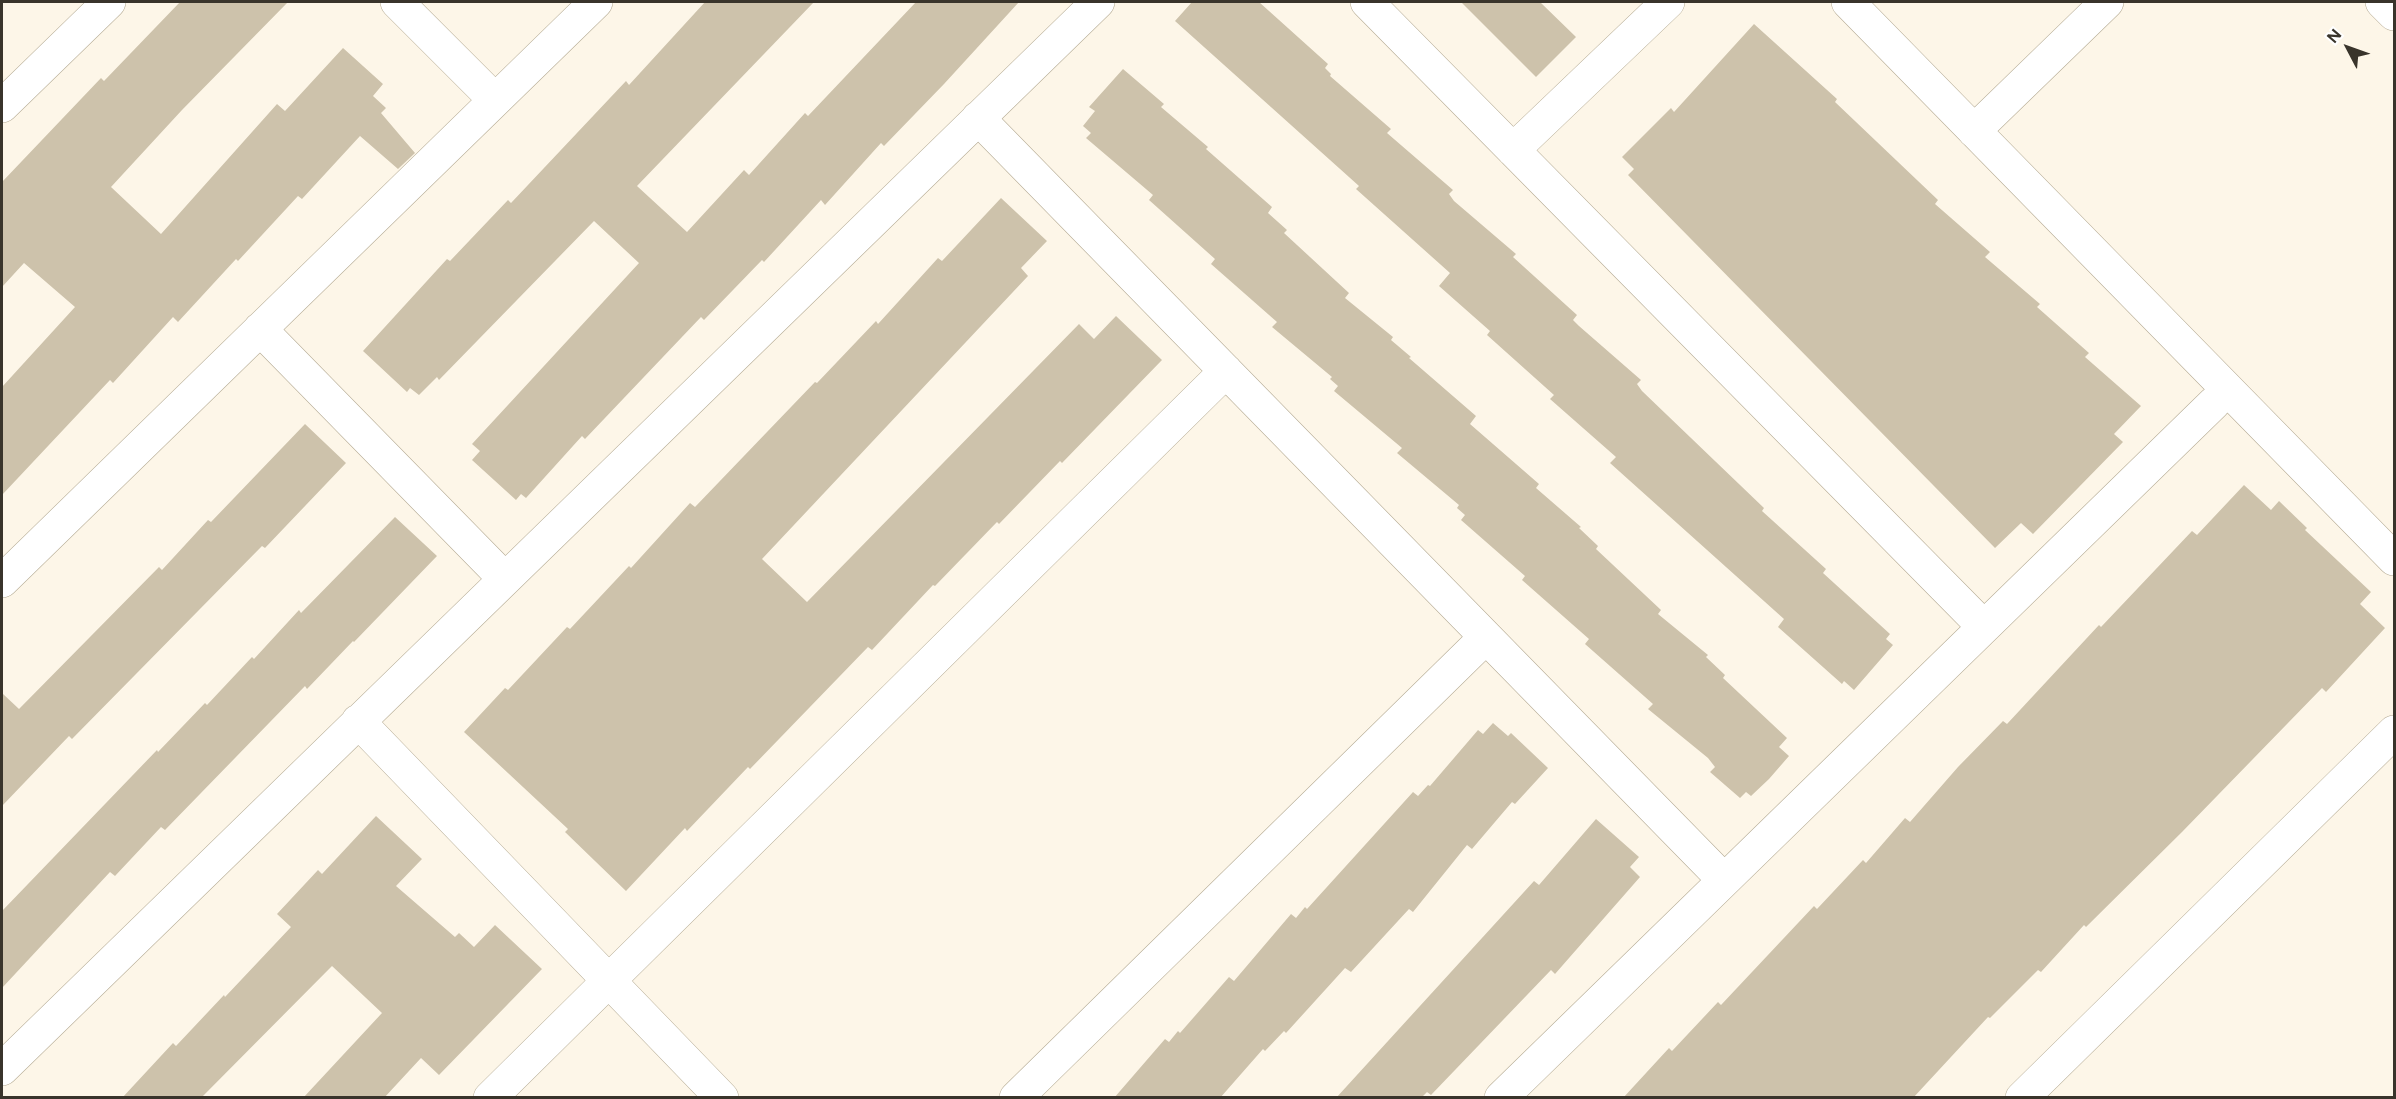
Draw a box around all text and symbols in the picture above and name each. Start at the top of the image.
north arrow [2318,18,2378,78]
text: N [2323,25,2345,47]

